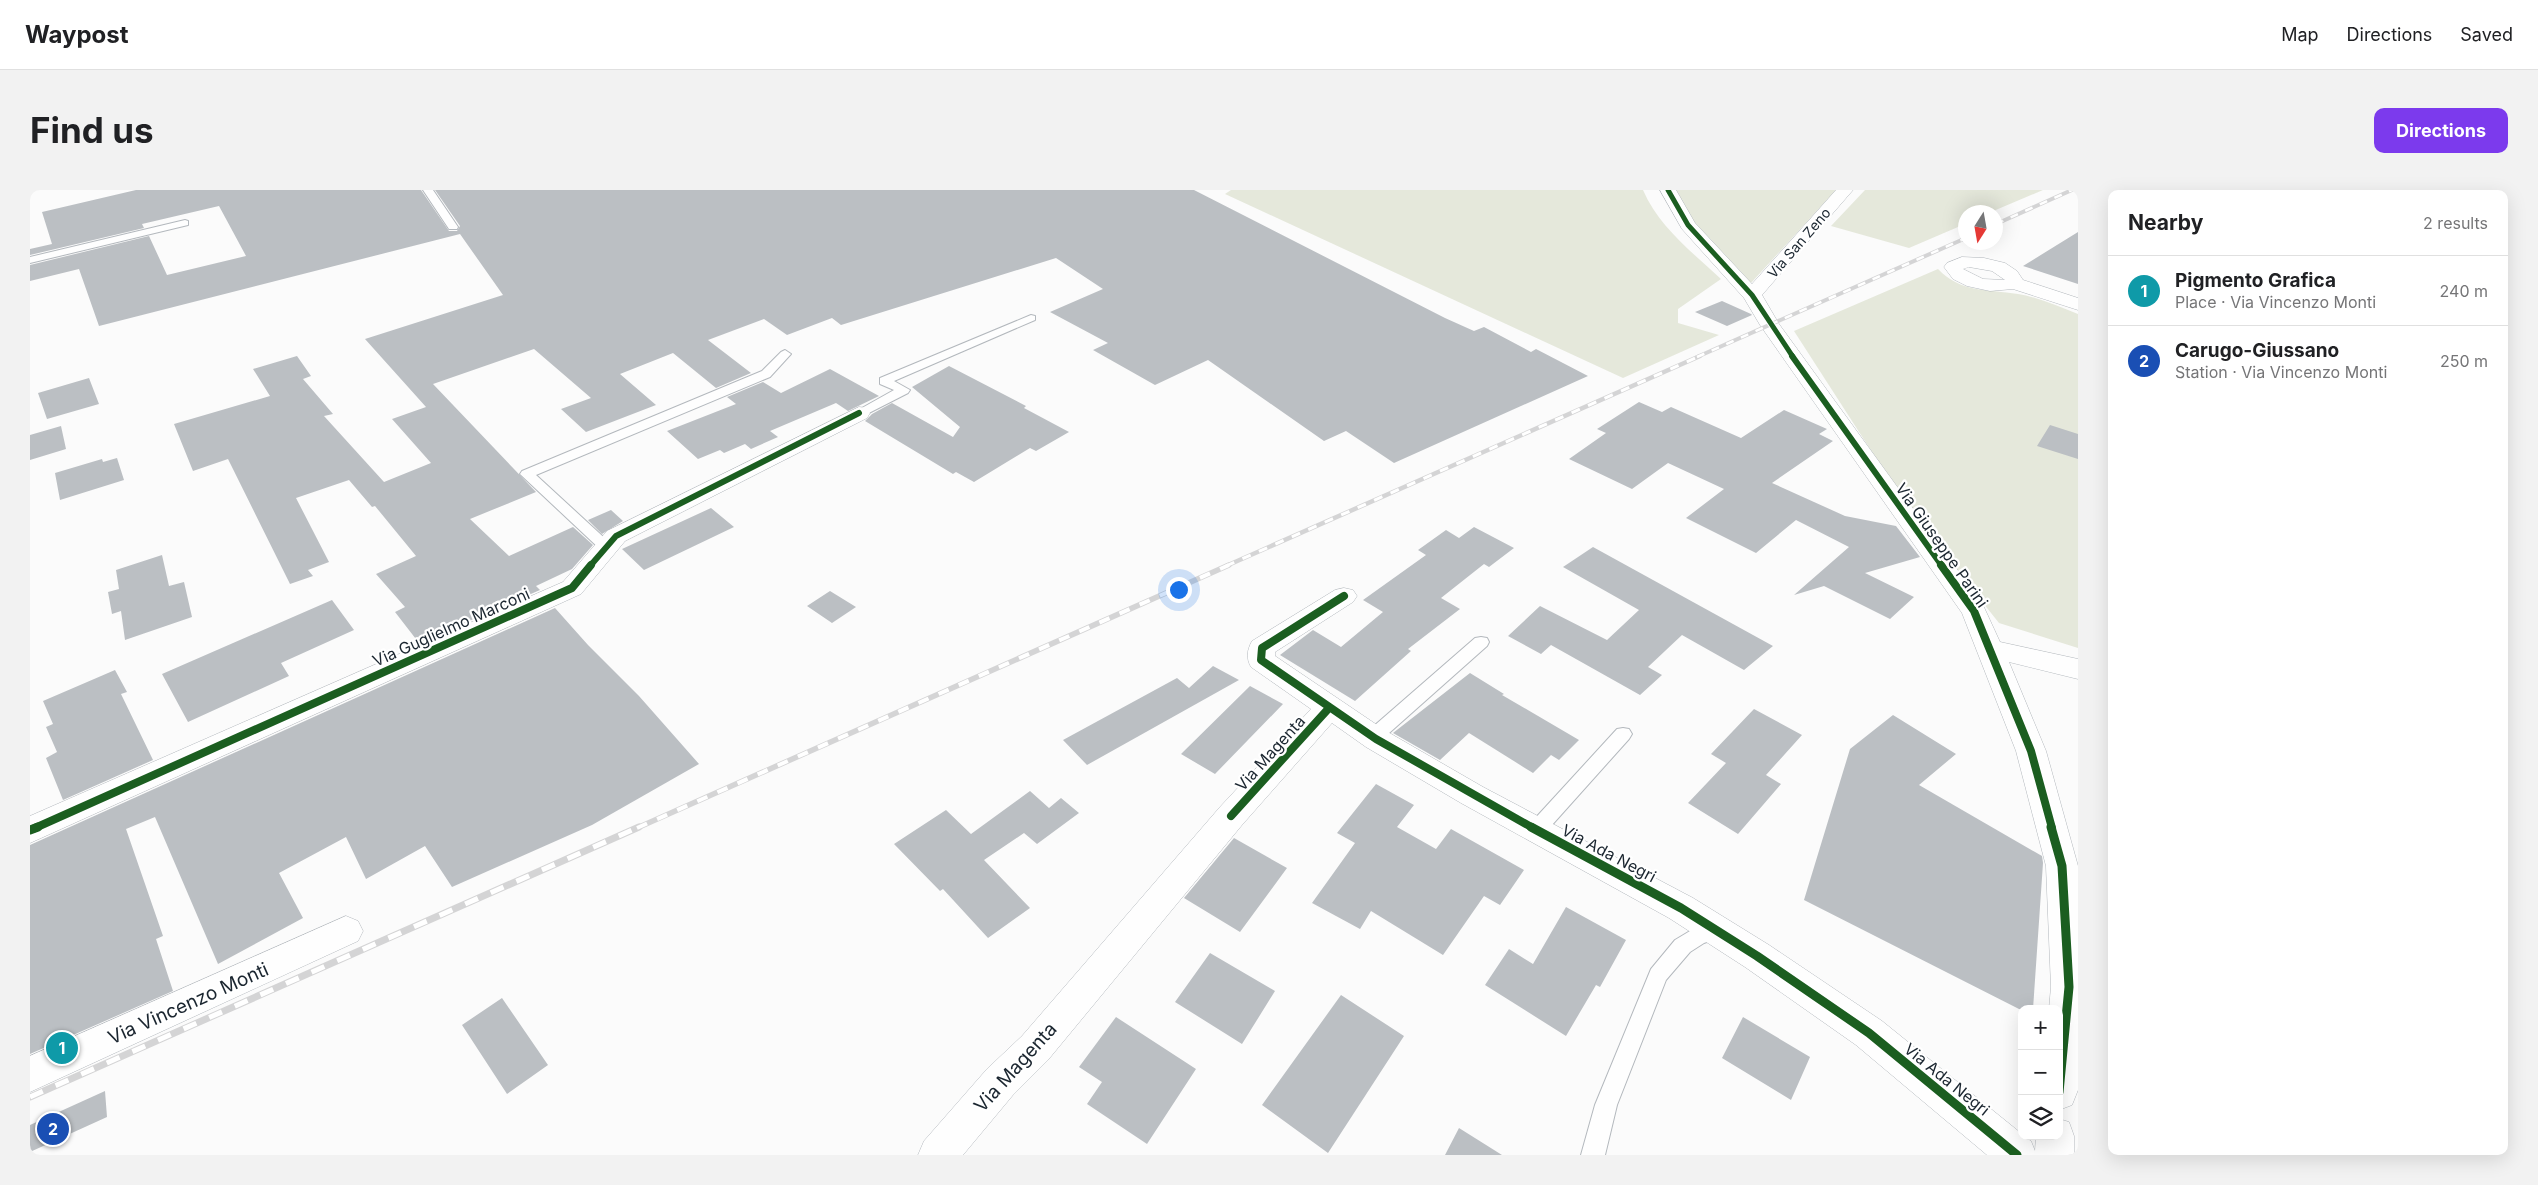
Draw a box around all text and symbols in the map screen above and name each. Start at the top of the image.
text: Waypost [25,20,129,49]
text: Map [2281,24,2319,45]
text: Directions [2347,24,2432,45]
text: Saved [2460,24,2513,45]
button: Directions [2374,108,2508,153]
text: Find us [30,109,154,151]
street label: Via San Zeno [1763,204,1834,281]
north arrow [1958,205,2003,250]
text: Nearby [2128,210,2203,235]
text: 2 results [2423,213,2488,233]
text: Pigmento Grafica [2175,269,2336,292]
text: 1 [2141,281,2147,301]
text: 240 m [2440,281,2488,301]
text: Place · Via Vincenzo Monti [2175,292,2376,312]
text: Carugo-Giussano [2175,339,2339,362]
text: 2 [2139,351,2149,371]
text: 250 m [2440,351,2488,371]
text: Station · Via Vincenzo Monti [2175,362,2387,382]
street label: Via Giuseppe Parini [1891,479,1993,611]
your location [1166,577,1192,603]
street label: Via Guglielmo Marconi [369,583,533,671]
street label: Via Magenta [1231,711,1309,795]
street label: Via Ada Negri [1558,820,1660,886]
street label: Via Vincenzo Monti [104,958,272,1049]
map controls [2018,1005,2063,1140]
button: + [2018,1005,2063,1050]
street label: Via Magenta [969,1018,1062,1117]
pin: 1 [46,1029,78,1067]
street label: Via Ada Negri [1900,1038,1994,1120]
button: − [2018,1050,2063,1095]
button: layers [2018,1095,2063,1140]
pin: 2 [37,1110,69,1148]

